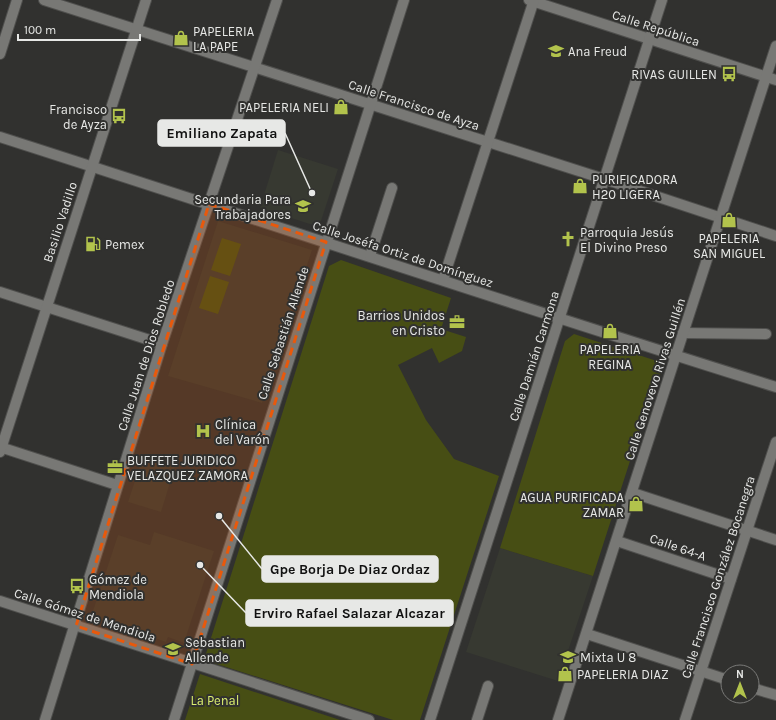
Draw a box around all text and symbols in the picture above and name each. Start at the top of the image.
street label: Calle República [610,7,702,49]
scale bar [18,16,140,42]
text: 100 m [24,23,56,37]
place label: PAPELERIA LA PAPE [193,24,255,54]
shop icon: PAPELERIA LA PAPE [172,29,190,47]
school or university icon: Ana Freud [547,42,565,60]
place label: Ana Freud [568,44,627,59]
bus stop icon: RIVAS GUILLEN [720,65,738,83]
place label: RIVAS GUILLEN [631,67,717,82]
street label: Calle Francisco de Ayza [347,77,481,133]
shop icon: PAPELERIA NELI [332,98,350,116]
place label: PAPELERIA NELI [239,100,329,115]
place label: Francisco de Ayza [49,102,107,132]
bus stop icon: Francisco de Ayza [110,107,128,125]
callout: Emiliano Zapata [158,120,285,146]
text: Emiliano Zapata [167,125,277,142]
place label: PURIFICADORA H20 LIGERA [592,172,678,202]
shop icon: PURIFICADORA H20 LIGERA [571,177,589,195]
street label: Basilio Vadillo [40,180,80,264]
place label: Secundaria Para Trabajadores [194,192,291,222]
school or university icon: Secundaria Para Trabajadores [294,197,312,215]
shop icon: PAPELERIA SAN MIGUEL [720,211,738,229]
street label: Calle Joséfa Ortiz de Domínguez [311,218,495,290]
place label: Parroquia Jesús El Divino Preso [580,225,674,255]
church icon: Parroquia Jesús El Divino Preso [559,230,577,248]
place label: PAPELERIA SAN MIGUEL [693,231,765,261]
fuel station icon: Pemex [84,235,102,253]
place label: Pemex [105,237,145,252]
street label: Calle Sebastián Allende [254,264,312,401]
street label: Calle Juan de Dios Robledo [114,277,178,433]
street label: Calle Damián Carmona [506,289,562,423]
street label: Calle Genovevo Rivas Guillén [622,296,688,462]
place label: Barrios Unidos en Cristo [358,308,445,338]
office icon: Barrios Unidos en Cristo [448,313,466,331]
shop icon: PAPELERIA REGINA [601,322,619,340]
place label: PAPELERIA REGINA [579,342,641,372]
place label: Clínica del Varón [215,417,270,447]
hospital icon: Clínica del Varón [194,422,212,440]
place label: BUFFETE JURIDICO VELAZQUEZ ZAMORA [127,453,248,483]
office icon: BUFFETE JURIDICO VELAZQUEZ ZAMORA [106,458,124,476]
street label: Calle Francisco González Bocanegra [678,474,758,680]
place label: AGUA PURIFICADA ZAMAR [520,490,625,520]
shop icon: AGUA PURIFICADA ZAMAR [627,495,645,513]
street label: Calle 64-A [648,530,709,564]
callout: Gpe Borja De Diaz Ordaz [262,556,438,582]
text: Gpe Borja De Diaz Ordaz [270,561,430,578]
place label: Gómez de Mendiola [89,572,147,602]
bus stop icon: Gómez de Mendiola [68,577,86,595]
street label: Calle Gómez de Mendiola [12,585,158,645]
callout: Erviro Rafael Salazar Alcazar [246,600,453,626]
text: Erviro Rafael Salazar Alcazar [253,605,445,622]
place label: Sebastian Allende [185,635,245,665]
school or university icon: Sebastian Allende [164,640,182,658]
school or university icon: Mixta U 8 [559,648,577,666]
place label: Mixta U 8 [580,650,636,665]
north arrow [720,664,760,704]
shop icon: PAPELERIA DIAZ [556,665,574,683]
place label: PAPELERIA DIAZ [577,667,669,682]
text: N [736,668,744,681]
park label: La Penal [191,693,239,708]

